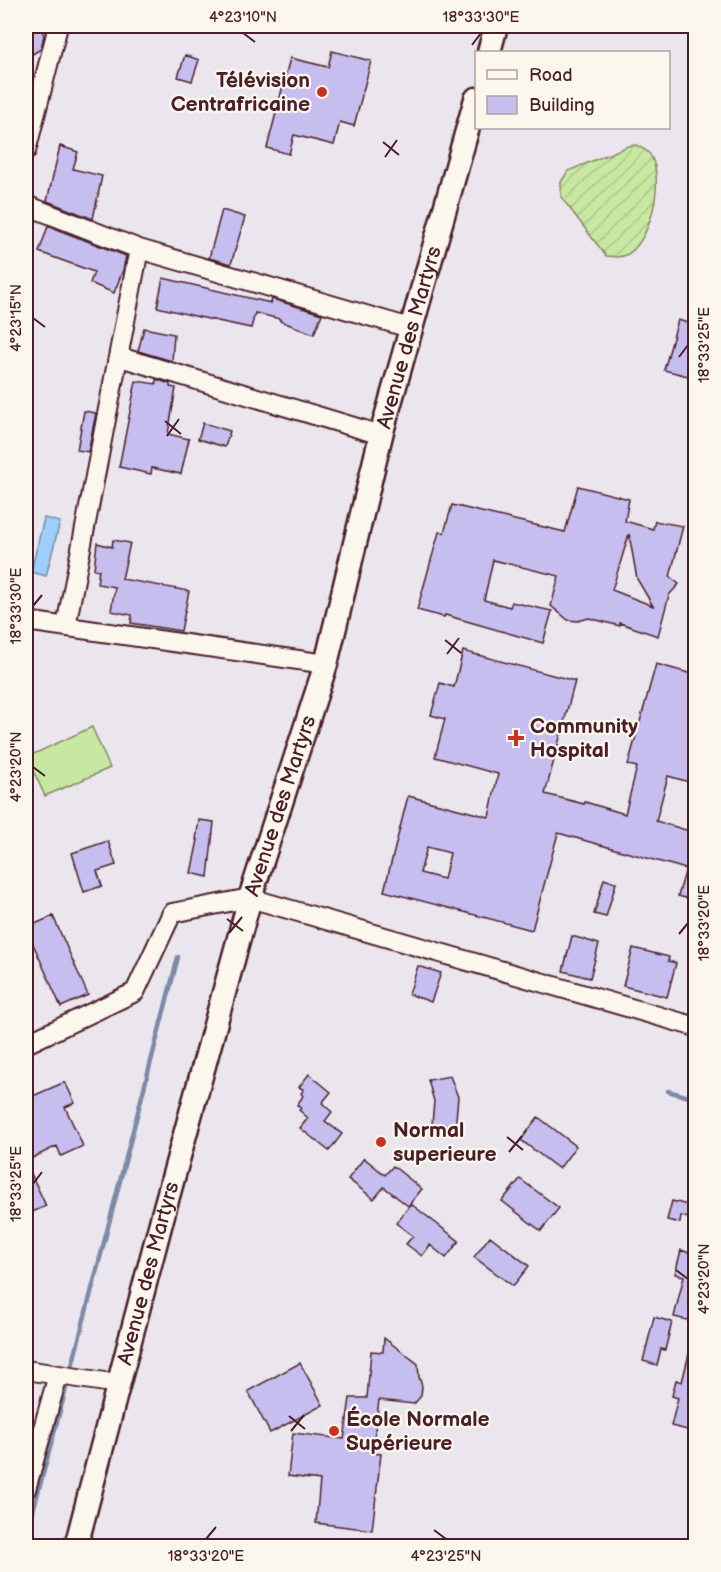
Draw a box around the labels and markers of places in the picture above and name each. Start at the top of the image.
place label: Télévision Centrafricaine [171,68,310,117]
marker: Télévision Centrafricaine [315,85,329,99]
place label: Community Hospital [530,714,638,763]
marker: Community Hospital [507,729,525,747]
place label: Normal superieure [393,1118,497,1167]
marker: Normal superieure [374,1135,388,1149]
place label: École Normale Supérieure [346,1406,490,1456]
marker: École Normale Supérieure [327,1424,341,1438]

